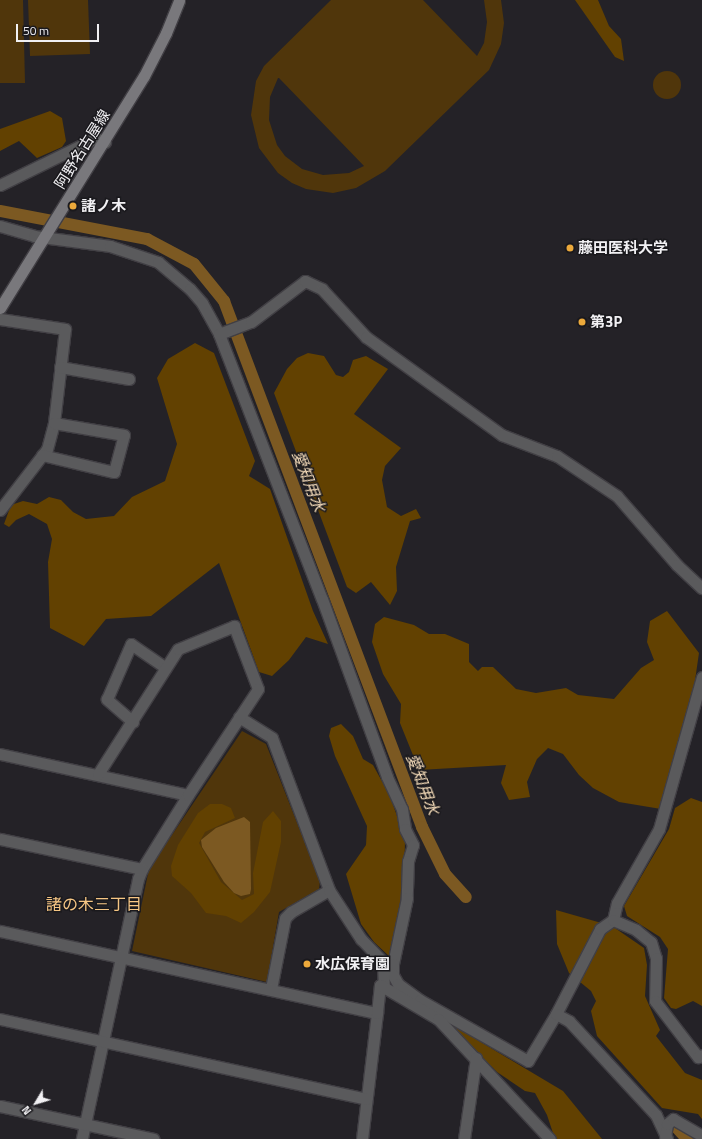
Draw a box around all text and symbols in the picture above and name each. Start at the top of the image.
scale bar [18,16,101,42]
text: 50 m [23,21,49,40]
street label: 阿野名古屋線 [51,106,113,192]
place label: 諸ノ木 [81,197,126,215]
marker: 諸ノ木 [68,201,78,211]
place label: 藤田医科大学 [578,239,668,257]
marker: 藤田医科大学 [565,243,575,253]
place label: 第3P [590,313,622,331]
marker: 第3P [577,317,587,327]
water label: 愛知用水 [289,448,329,514]
water label: 愛知用水 [403,751,443,817]
district label: 諸の木三丁目 [46,894,142,914]
place label: 水広保育園 [315,955,390,973]
marker: 水広保育園 [302,959,312,969]
north arrow [16,1083,56,1123]
text: N [18,1102,35,1118]

